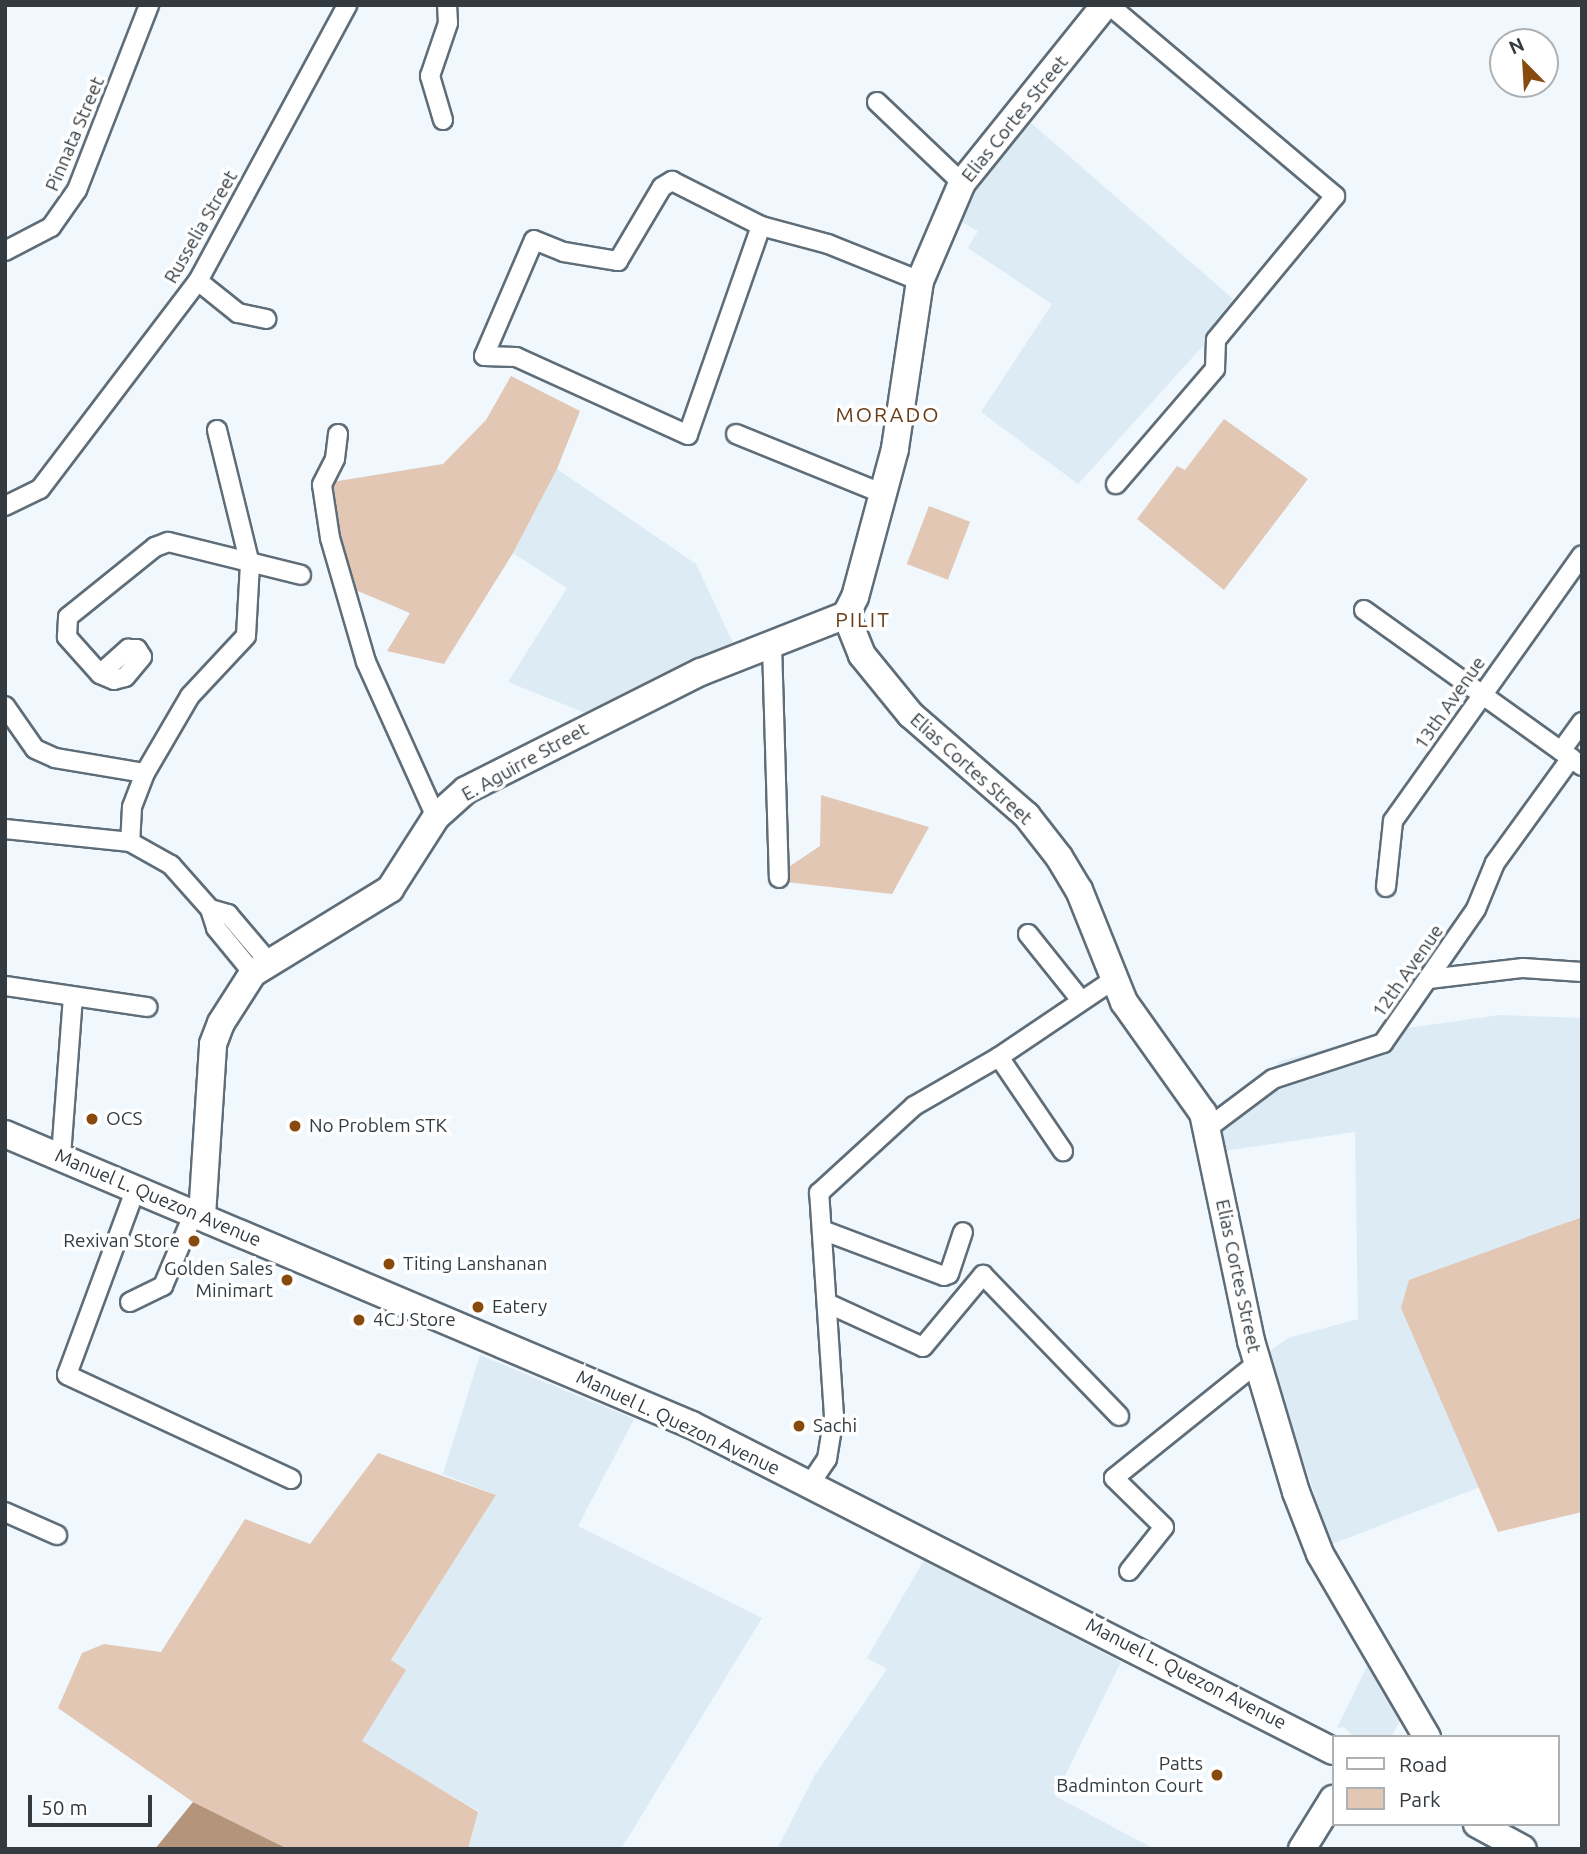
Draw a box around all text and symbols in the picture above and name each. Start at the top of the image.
north arrow [1489,28,1559,98]
text: N [1505,33,1527,59]
street label: Elias Cortes Street [957,51,1073,187]
street label: Pinnata Street [41,73,109,195]
street label: Russelia Street [160,167,242,287]
district label: MORADO [836,401,940,427]
district label: PILIT [836,606,890,632]
street label: 13th Avenue [1410,652,1490,754]
street label: Elias Cortes Street [905,708,1037,830]
street label: E. Aguirre Street [458,718,592,806]
street label: 12th Avenue [1368,920,1448,1022]
place label: OCS [106,1108,143,1130]
marker: OCS [84,1111,100,1127]
place label: No Problem STK [309,1115,447,1137]
marker: No Problem STK [287,1118,303,1134]
street label: Manuel L. Quezon Avenue [51,1144,265,1252]
street label: Elias Cortes Street [1211,1197,1265,1355]
place label: Rexivan Store [63,1230,180,1252]
marker: Rexivan Store [186,1233,202,1249]
place label: Titing Lanshanan [403,1253,547,1275]
marker: Titing Lanshanan [381,1256,397,1272]
place label: Golden Sales Minimart [164,1258,273,1302]
marker: Golden Sales Minimart [279,1272,295,1288]
place label: Eatery [492,1296,547,1318]
marker: Eatery [470,1299,486,1315]
place label: 4CJ Store [373,1309,456,1331]
marker: 4CJ Store [351,1312,367,1328]
street label: Manuel L. Quezon Avenue [573,1366,783,1480]
place label: Sachi [813,1415,857,1437]
marker: Sachi [791,1418,807,1434]
street label: Manuel L. Quezon Avenue [1082,1613,1290,1735]
legend [1332,1735,1559,1826]
text: Road [1399,1752,1447,1776]
place label: Patts Badminton Court [1056,1753,1203,1797]
marker: Patts Badminton Court [1209,1767,1225,1783]
scale bar [32,1780,156,1824]
text: Park [1399,1787,1441,1811]
text: 50 m [41,1795,88,1819]

